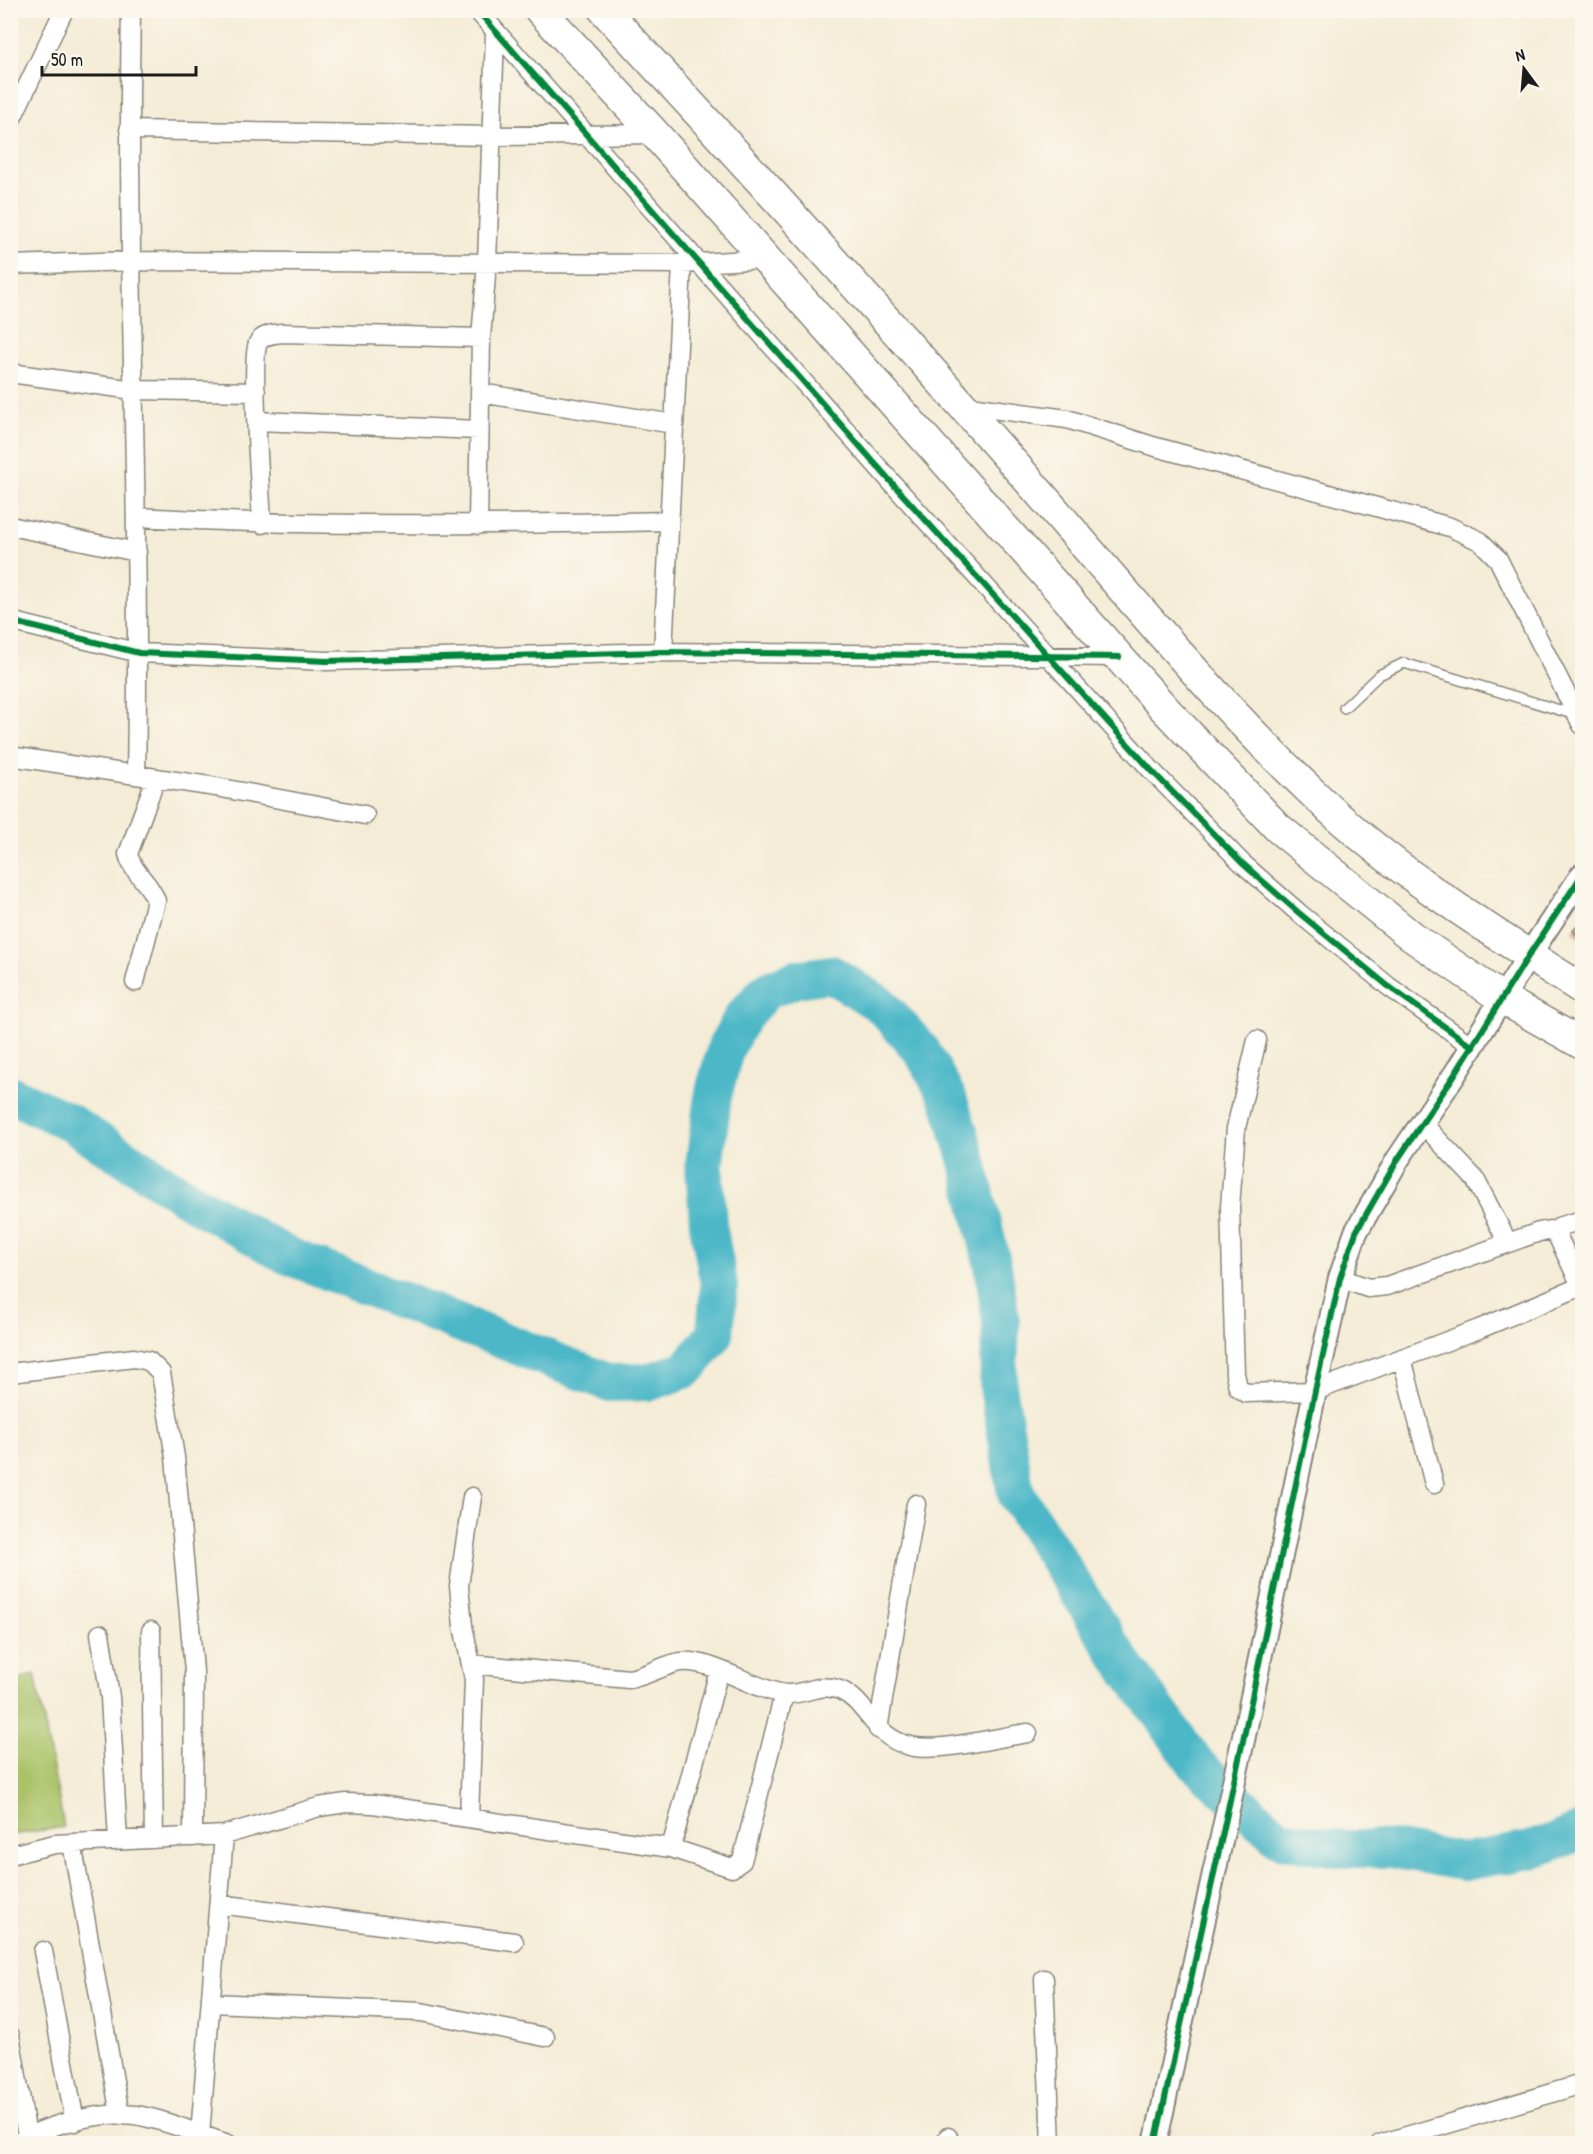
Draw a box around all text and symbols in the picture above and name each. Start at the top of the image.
scale bar [42,39,196,77]
north arrow [1494,39,1554,99]
text: N [1513,43,1527,66]
text: 50 m [51,47,83,72]

